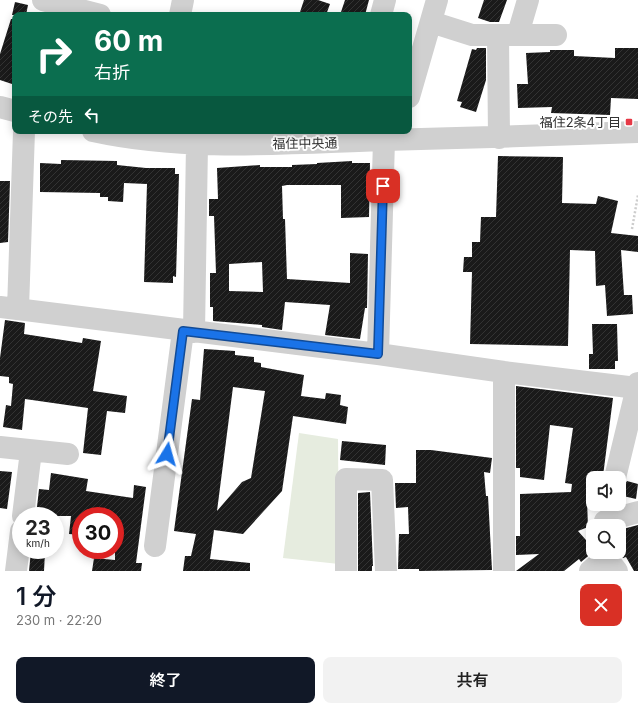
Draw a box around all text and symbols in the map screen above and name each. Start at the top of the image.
text: 60 m [94,24,163,58]
icon: right [28,28,80,80]
text: 右折 [94,62,130,83]
icon: left [81,104,103,126]
text: その先 [28,107,73,126]
place label: 福住2条4丁目 [540,114,621,130]
marker: 福住2条4丁目 [624,117,634,127]
street label: 福住中央通 [272,134,338,152]
pin [366,169,400,203]
icon: arrive [372,175,394,197]
position arrow [146,433,188,475]
map controls [586,471,626,559]
button: sound [586,471,626,511]
speed limit sign: 30 [72,507,124,559]
text: 23 [25,516,51,540]
button: search [586,519,626,559]
text: km/h [26,537,50,549]
text: 1 分 [16,582,56,611]
button: close [580,584,622,626]
text: 230 m · 22:20 [16,612,102,628]
button: 終了 [16,657,315,703]
button: 共有 [323,657,622,703]

